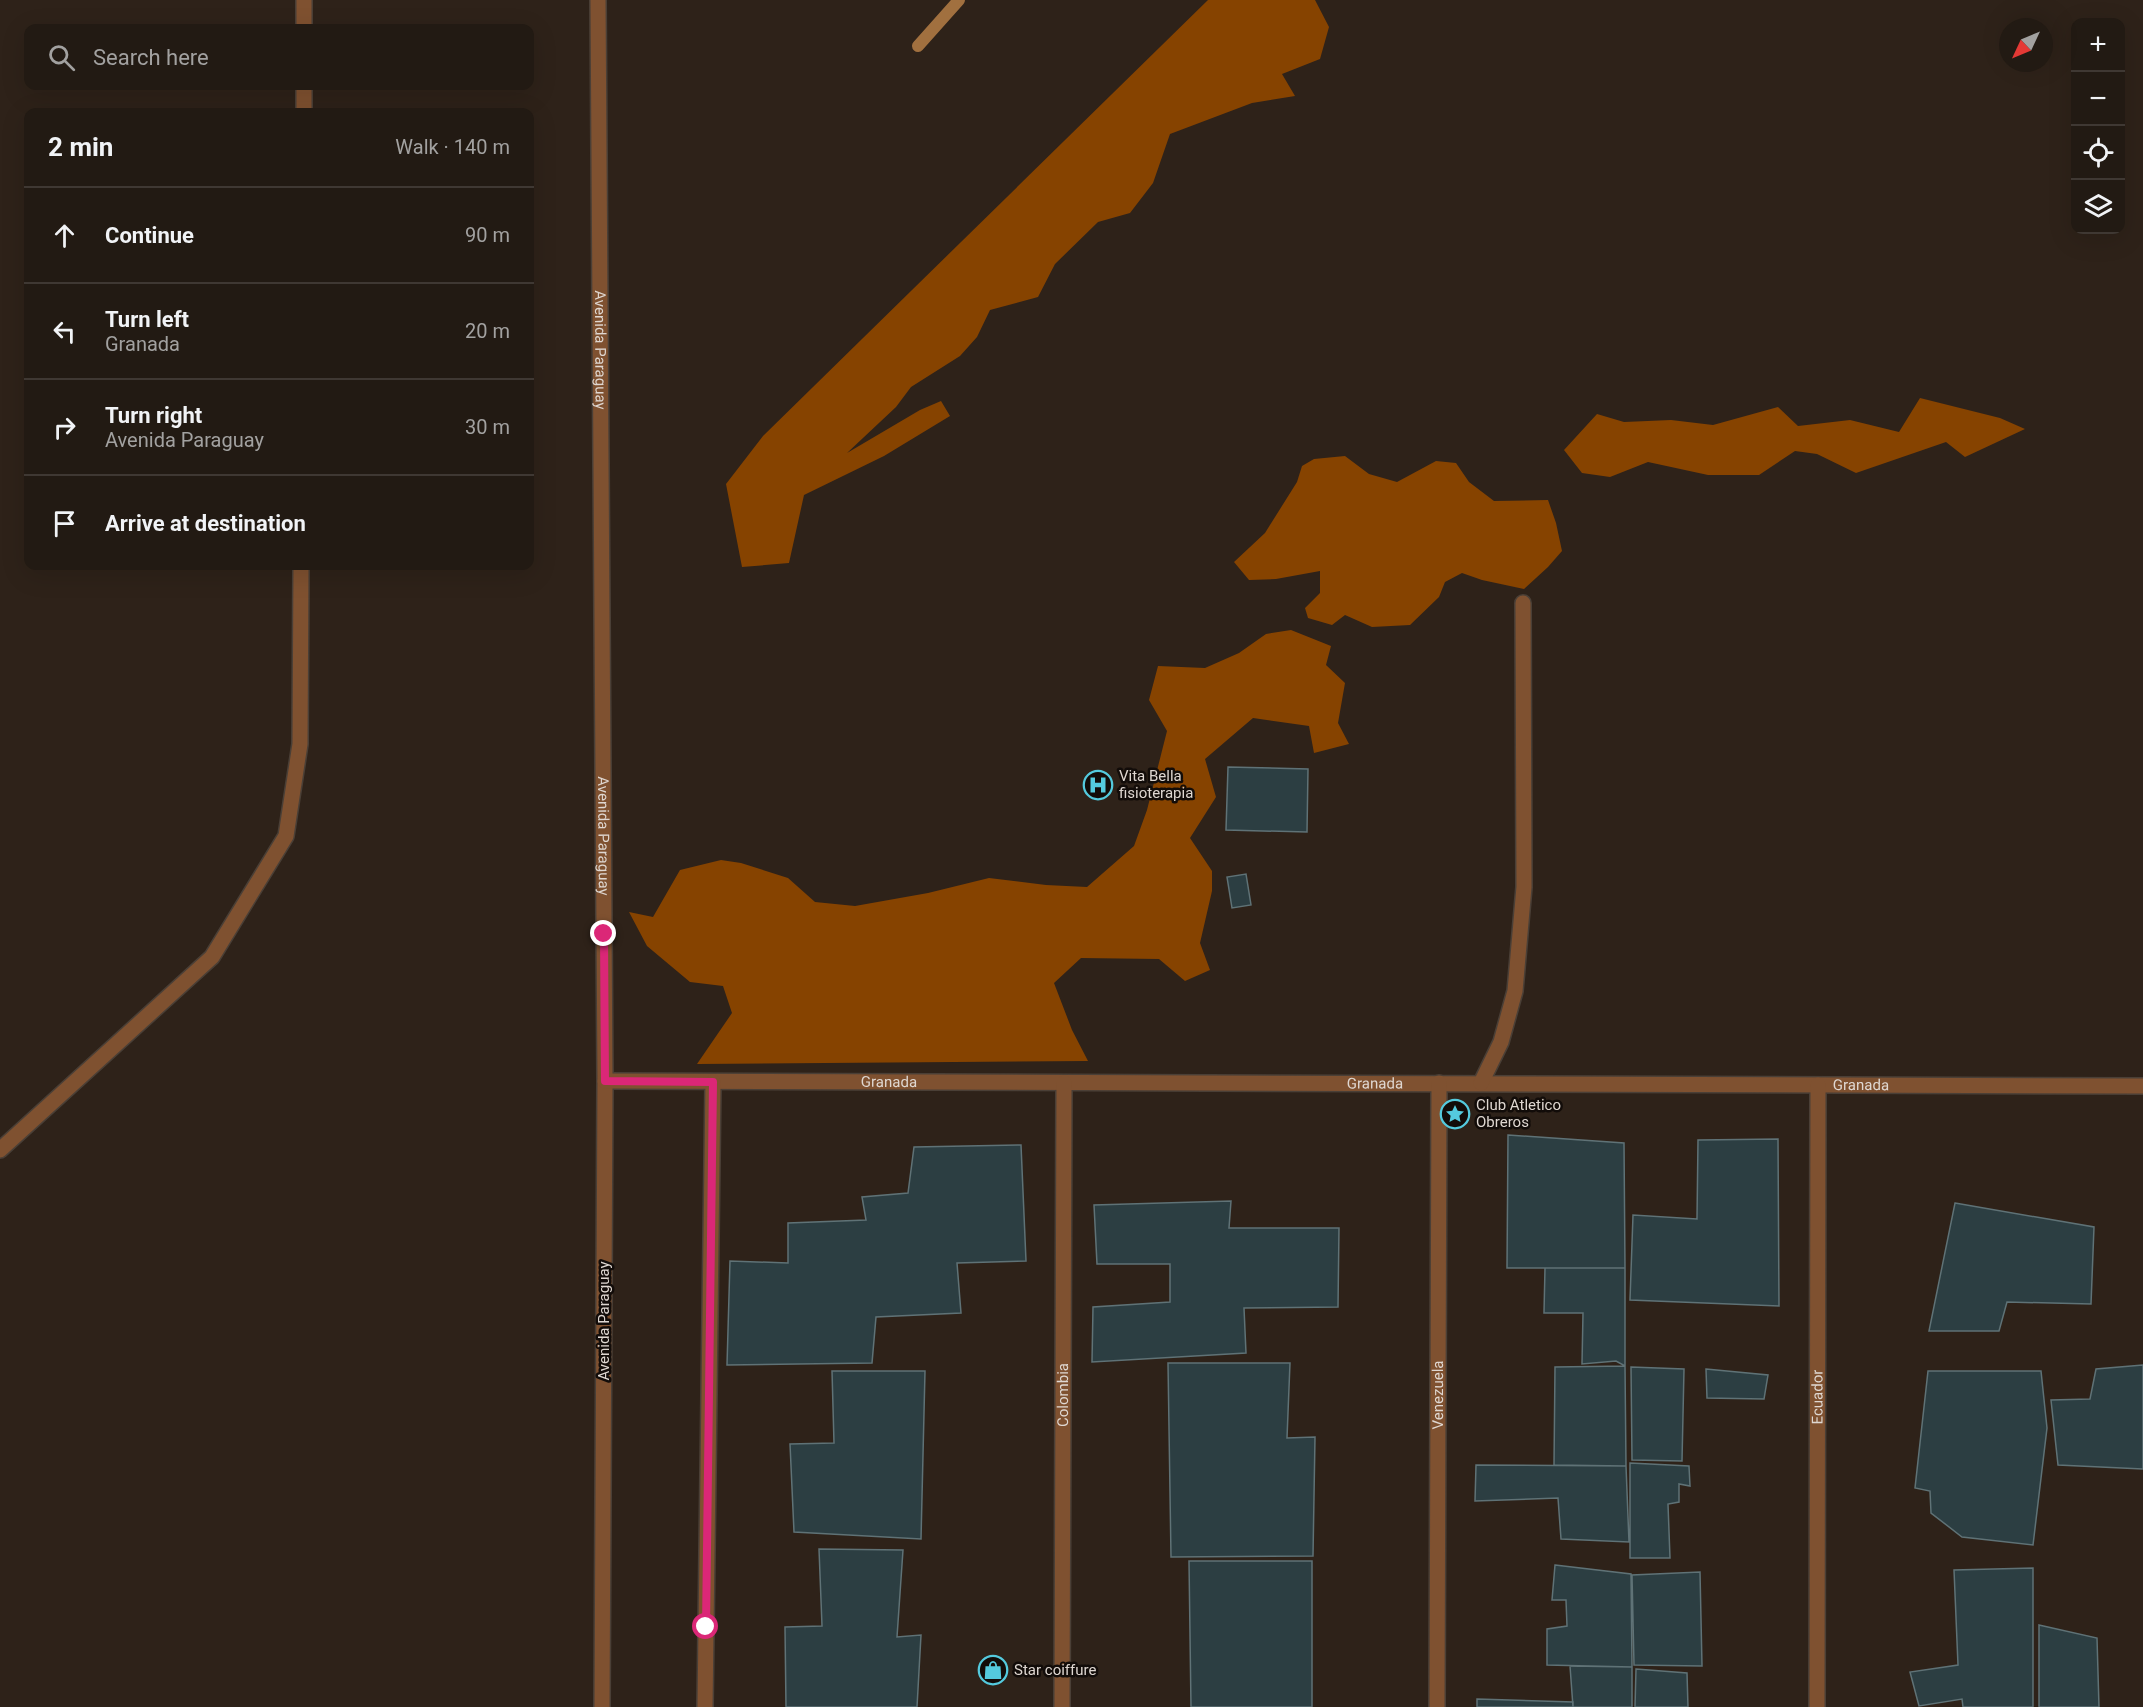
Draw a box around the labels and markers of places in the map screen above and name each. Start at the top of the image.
place label: Vita Bella fisioterapia [1119,767,1193,802]
hospital icon: Vita Bella fisioterapia [1082,769,1114,801]
place label: Club Atletico Obreros [1476,1096,1561,1131]
place icon: Club Atletico Obreros [1439,1098,1471,1130]
shop icon: Star coiffure [977,1654,1009,1686]
place label: Star coiffure [1014,1661,1096,1679]

